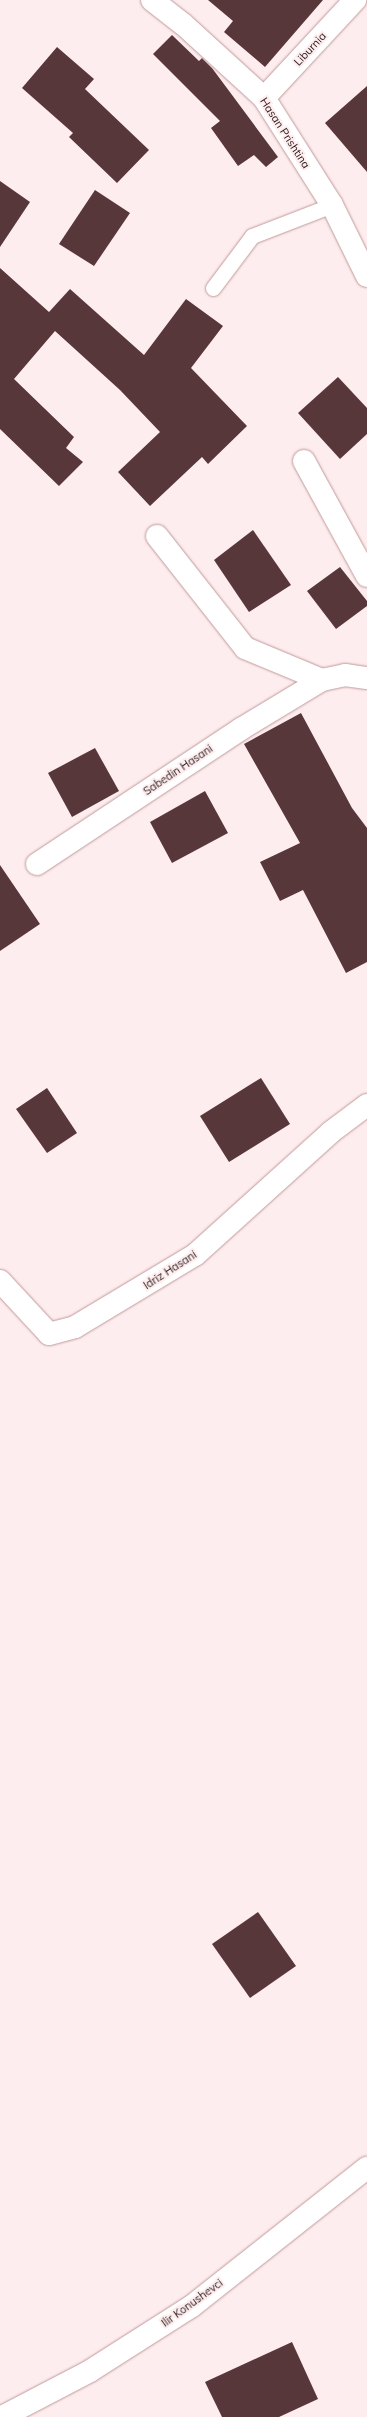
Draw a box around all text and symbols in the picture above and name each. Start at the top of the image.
street label: Liburnia [291,29,329,69]
street label: Hasan Prishtina [257,95,313,171]
street label: Sabedin Hasani [141,742,215,798]
street label: Idriz Hasani [141,1248,199,1292]
street label: Ilir Konushevci [159,2276,225,2330]

